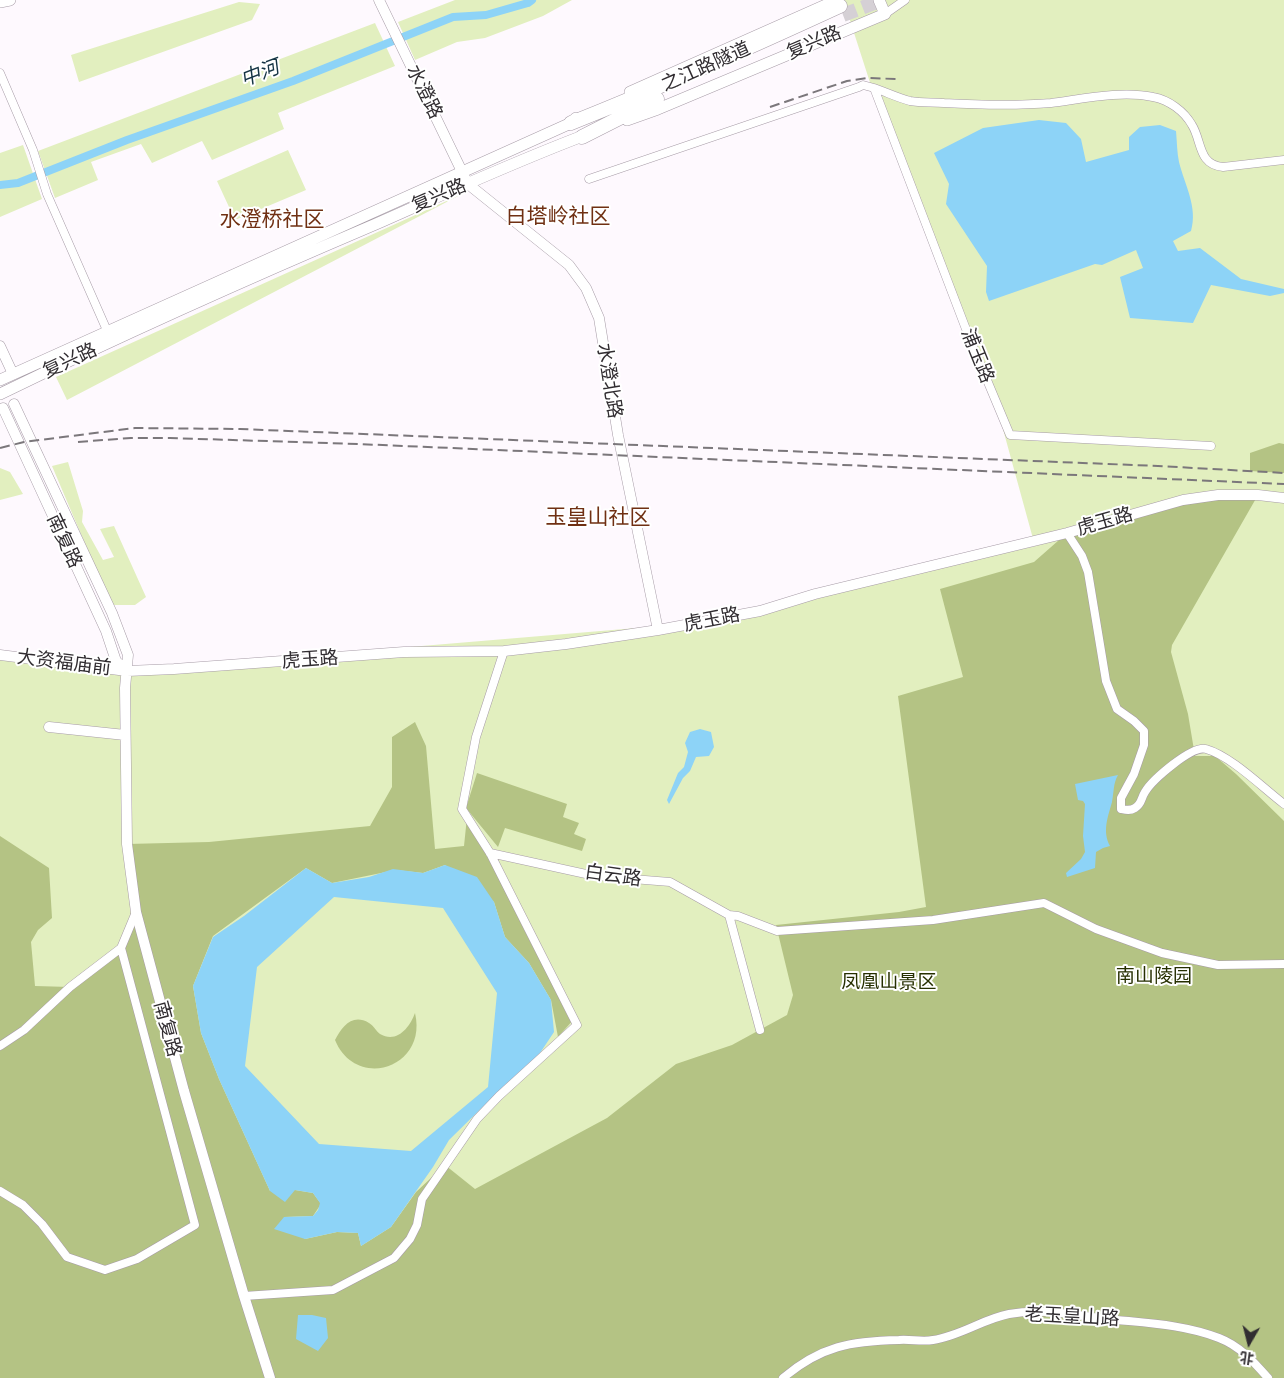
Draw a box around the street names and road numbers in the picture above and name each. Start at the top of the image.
street label: 复兴路 [783,21,845,65]
street label: 之江路隧道 [658,37,754,97]
street label: 水澄路 [401,61,447,123]
street label: 复兴路 [408,174,470,218]
street label: 浦玉路 [956,325,998,387]
street label: 复兴路 [39,339,101,383]
street label: 水澄北路 [592,342,626,420]
street label: 虎玉路 [1074,503,1136,541]
street label: 南复路 [42,510,86,572]
street label: 虎玉路 [682,603,742,637]
street label: 大资福庙前 [15,646,113,680]
street label: 虎玉路 [281,647,339,673]
street label: 白云路 [583,861,643,891]
street label: 南复路 [149,999,185,1059]
street label: 老玉皇山路 [1024,1303,1120,1331]

